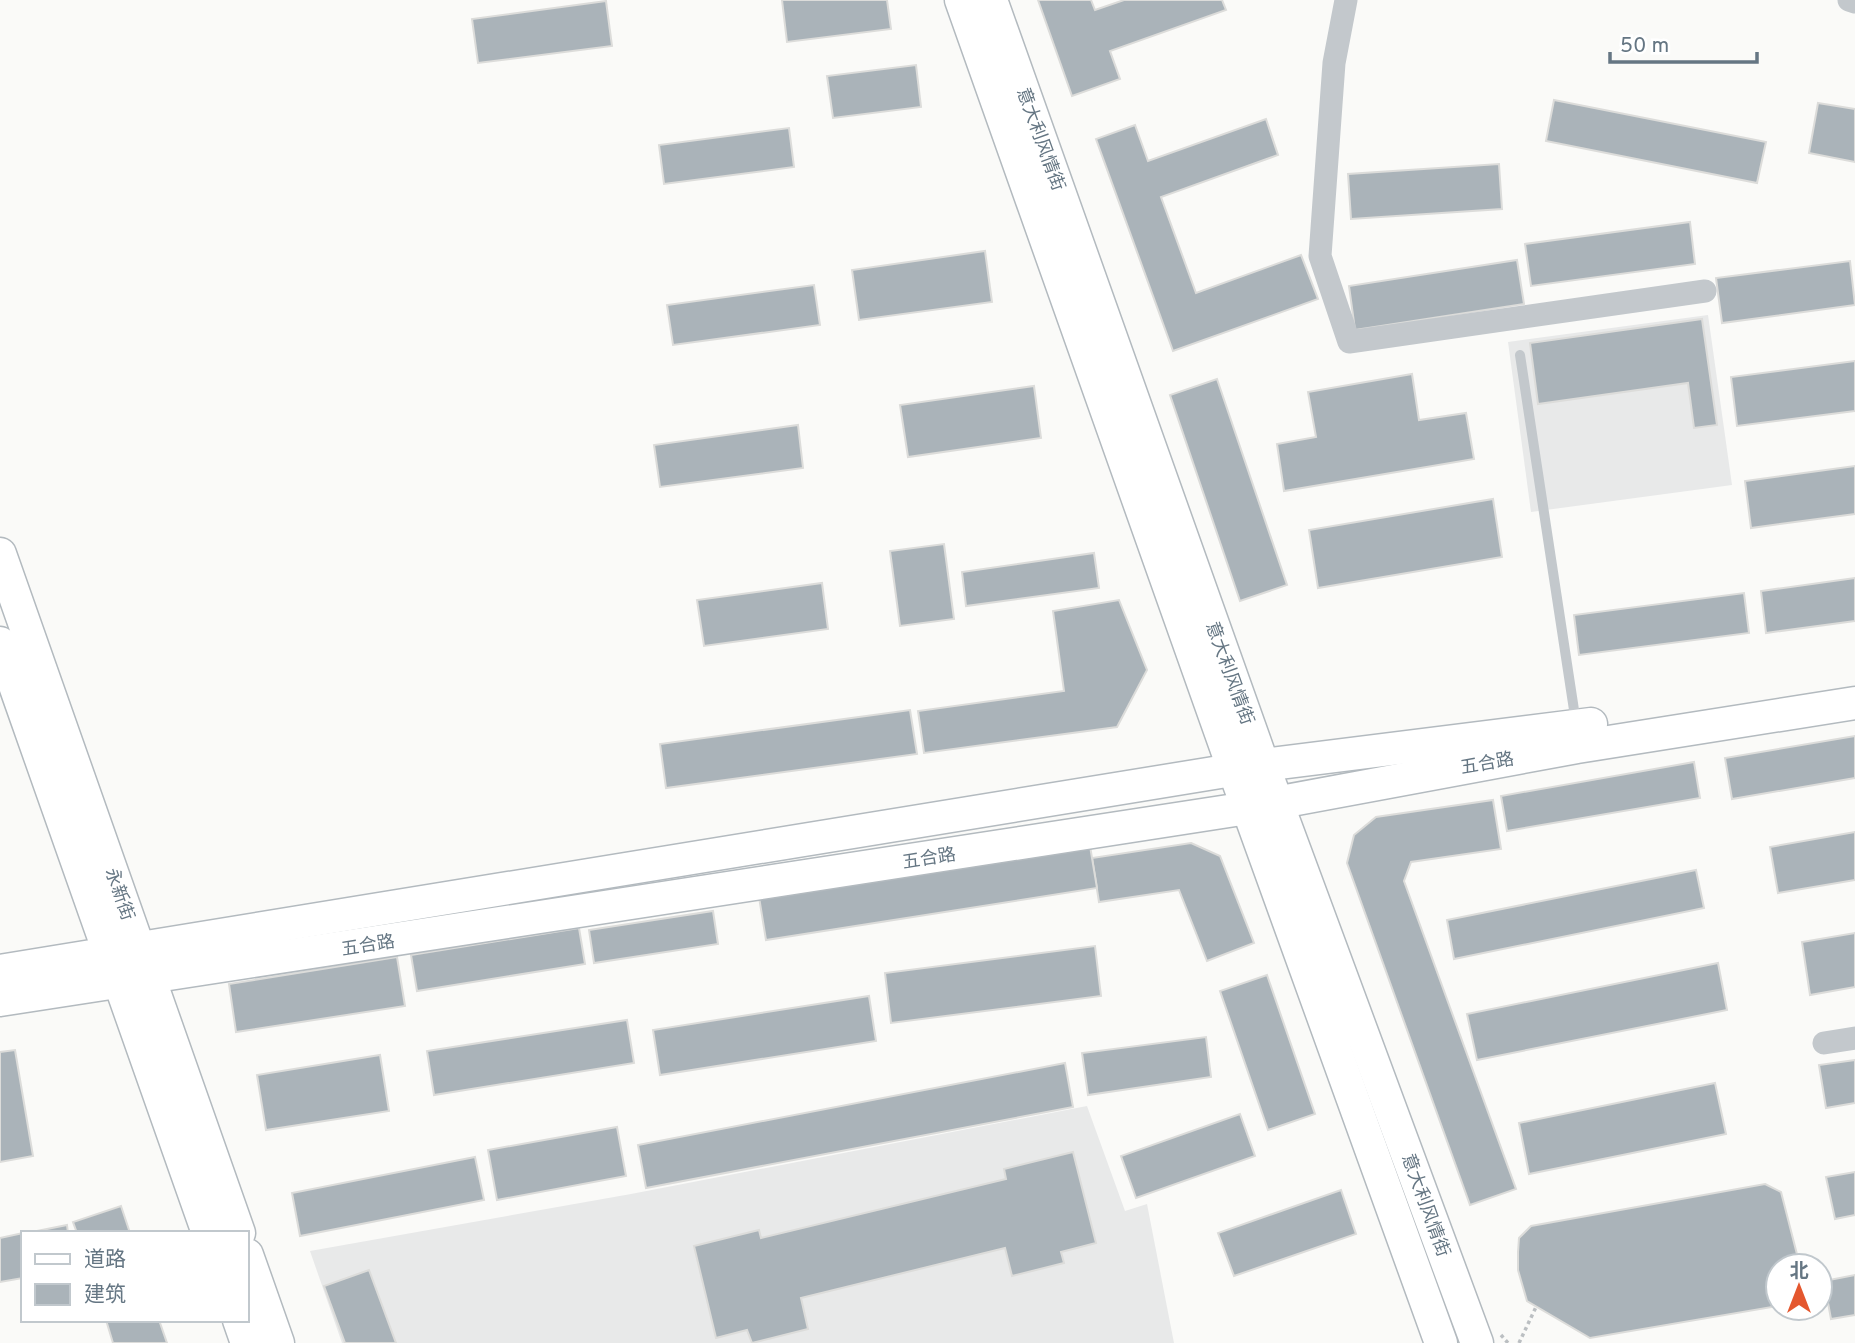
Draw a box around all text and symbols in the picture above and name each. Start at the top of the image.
scale bar [1610,21,1757,65]
text: 50 m [1620,33,1669,60]
street label: 意大利风情街 [1010,85,1069,194]
street label: 意大利风情街 [1199,619,1258,728]
street label: 五合路 [1459,748,1516,780]
street label: 五合路 [901,844,958,875]
street label: 永新街 [99,865,138,924]
street label: 五合路 [340,931,397,962]
street label: 意大利风情街 [1395,1151,1454,1260]
legend [21,1231,248,1322]
text: 道路 [84,1247,126,1274]
north arrow [1764,1252,1834,1322]
text: 北 [1789,1260,1809,1284]
text: 建筑 [84,1282,126,1309]

